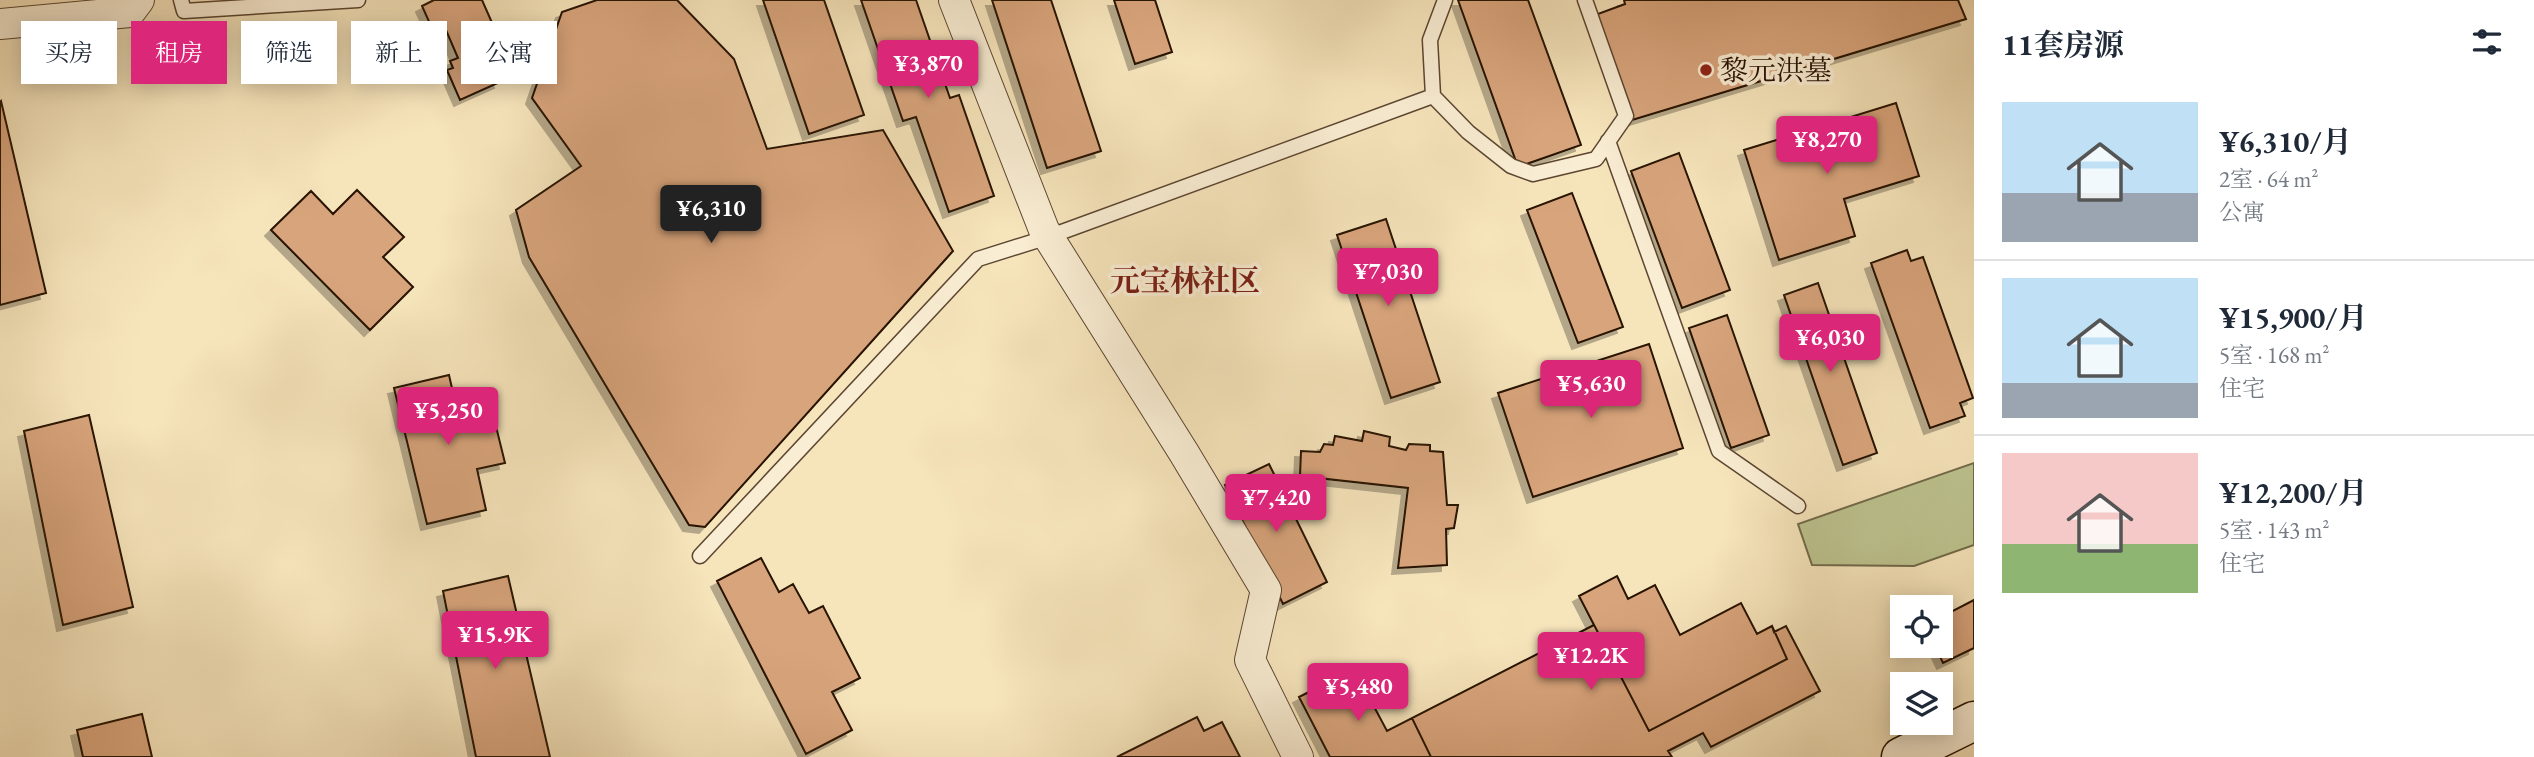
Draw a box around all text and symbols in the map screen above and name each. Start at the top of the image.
chip: 买房 [21,21,117,84]
chip: 租房 [131,21,227,84]
chip: 筛选 [241,21,337,84]
chip: 新上 [351,21,447,84]
chip: 公寓 [461,21,557,84]
icon: filters [2468,23,2506,61]
text: 11套房源 [2002,25,2124,64]
pin: ¥3,870 [871,41,985,100]
text: ¥3,870 [893,48,963,78]
place label: 黎元洪墓 [1720,52,1832,88]
marker: 黎元洪墓 [1698,62,1714,78]
pin: ¥8,270 [1770,116,1884,176]
text: ¥6,310/月 [2219,122,2352,161]
text: ¥8,270 [1792,124,1862,154]
icon: home [2058,130,2142,214]
text: 2室 · 64 m² [2219,164,2318,194]
pin: ¥6,310 [654,186,768,245]
text: ¥6,310 [676,193,746,223]
text: 公寓 [2219,197,2265,227]
pin: ¥7,030 [1331,248,1445,308]
text: ¥7,030 [1353,256,1423,286]
district label: 元宝林社区 [1110,261,1260,300]
text: ¥15,900/月 [2219,298,2368,337]
icon: home [2058,306,2142,390]
pin: ¥6,030 [1773,314,1887,374]
text: ¥6,030 [1795,322,1865,352]
text: 5室 · 168 m² [2219,340,2329,370]
pin: ¥5,630 [1534,360,1648,420]
text: ¥5,630 [1556,368,1626,398]
text: 住宅 [2219,373,2265,403]
pin: ¥5,250 [391,388,505,447]
text: ¥5,250 [413,395,483,425]
text: ¥12,200/月 [2219,473,2368,512]
pin: ¥7,420 [1219,475,1333,534]
icon: home [2058,481,2142,565]
text: ¥7,420 [1241,482,1311,512]
text: 5室 · 143 m² [2219,515,2329,545]
text: 住宅 [2219,548,2265,578]
map controls [1890,595,1953,735]
button: locate [1890,595,1953,658]
pin: ¥15.9K [438,612,552,671]
text: ¥15.9K [458,619,532,649]
pin: ¥12.2K [1534,632,1648,692]
text: ¥12.2K [1554,640,1628,670]
pin: ¥5,480 [1301,664,1415,723]
text: ¥5,480 [1323,671,1393,701]
button: layers [1890,672,1953,735]

